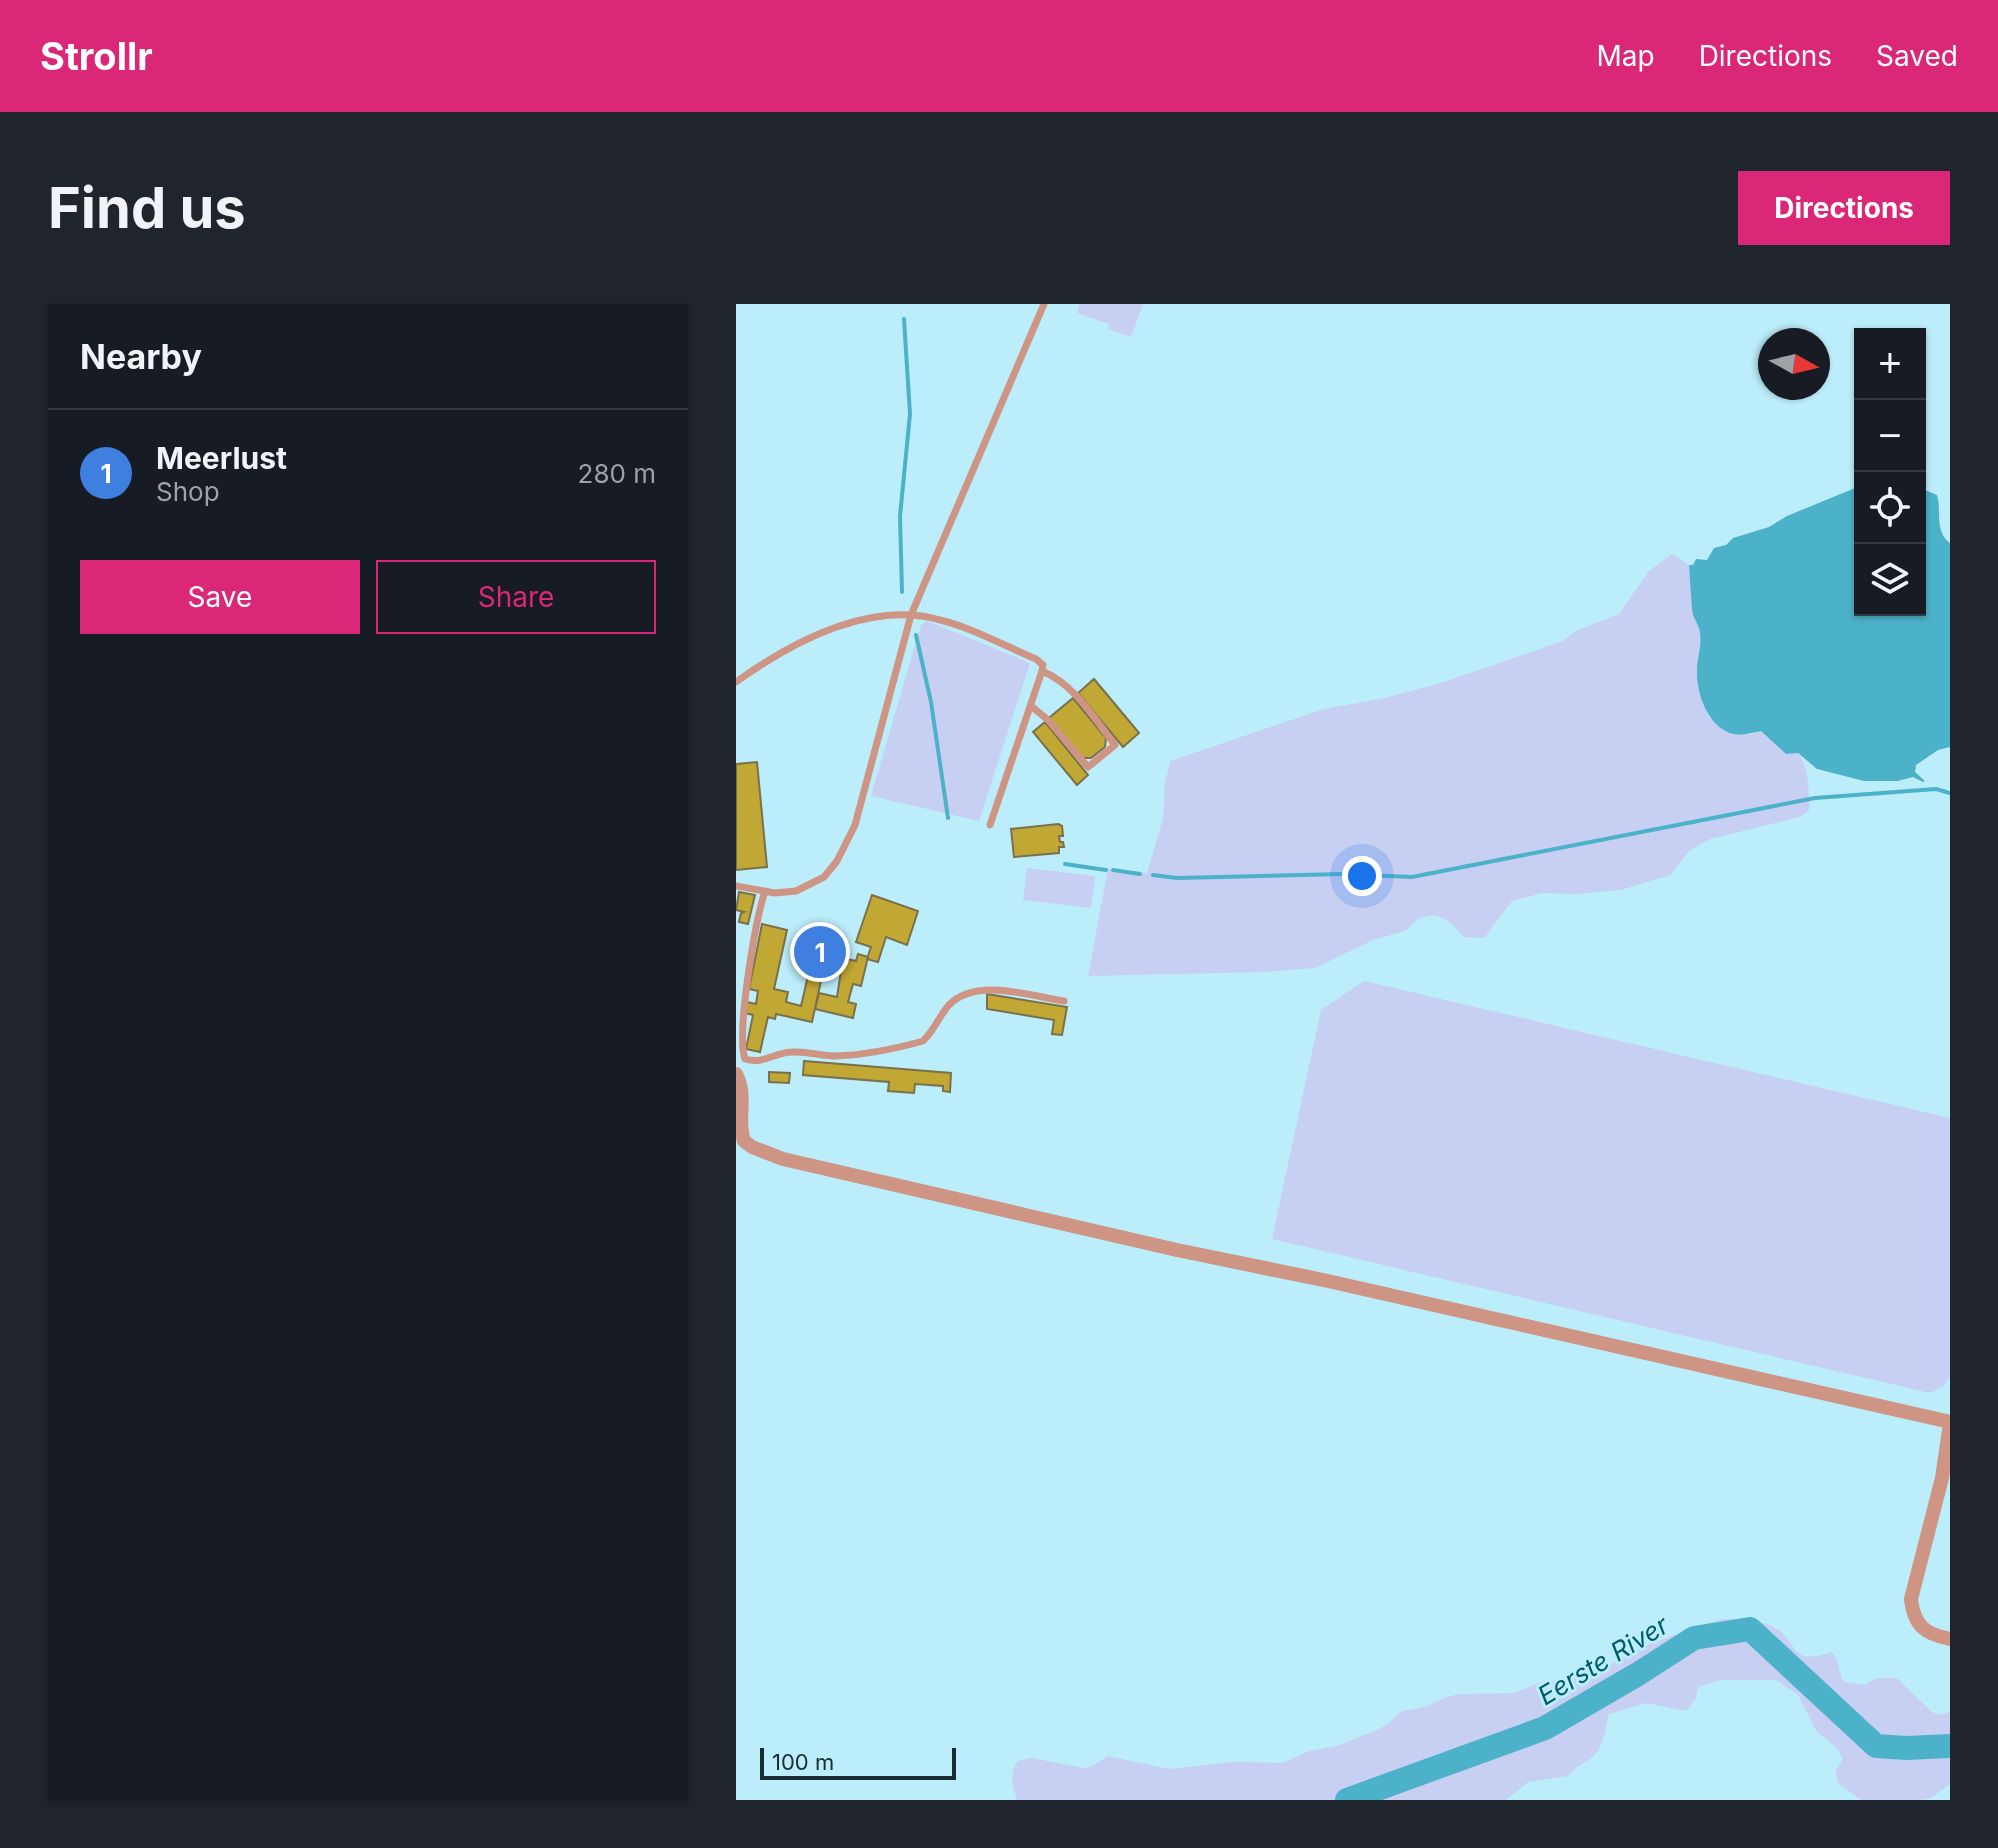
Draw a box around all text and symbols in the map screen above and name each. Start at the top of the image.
text: Strollr [40,33,153,79]
text: Map [1596,39,1655,73]
text: Directions [1699,39,1832,73]
text: Saved [1876,39,1958,73]
button: Directions [1738,171,1950,245]
text: Find us [48,174,246,242]
north arrow [1758,328,1830,400]
map controls [1854,328,1926,616]
button: + [1854,328,1926,400]
text: Nearby [80,336,202,377]
button: − [1854,400,1926,472]
text: Meerlust [156,440,287,476]
text: 1 [100,458,112,489]
text: 280 m [578,458,656,489]
button: locate [1854,472,1926,544]
text: Shop [156,476,220,507]
button: layers [1854,544,1926,616]
button: Save [80,560,360,634]
button: Share [376,560,656,634]
your location [1342,856,1382,896]
pin: 1 [794,922,846,982]
water label: Eerste River [1532,1608,1675,1711]
scale bar [760,1744,956,1780]
text: 100 m [772,1749,834,1775]

